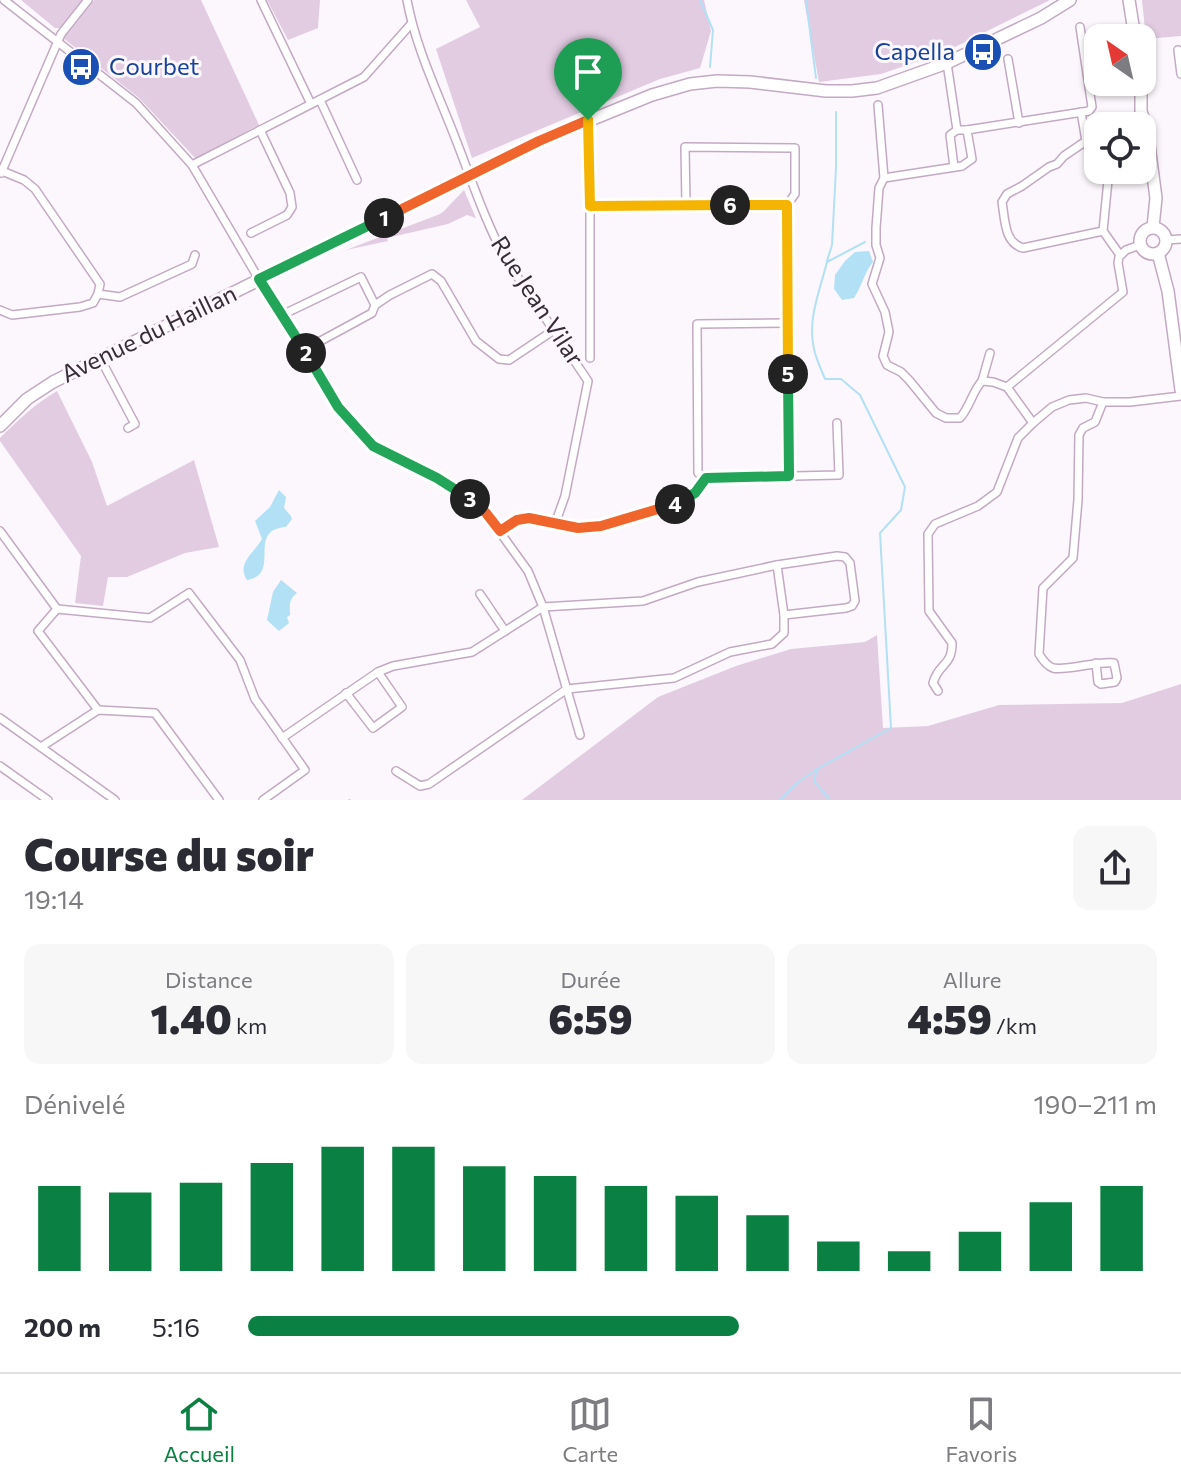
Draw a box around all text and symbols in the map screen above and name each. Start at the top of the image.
north arrow [1084,24,1156,96]
map controls [1084,24,1156,184]
bus stop icon: Capella [962,31,1004,73]
place label: Capella [874,36,955,65]
pin [554,38,622,120]
bus stop icon: Courbet [60,46,102,88]
icon: arrive [566,50,610,94]
place label: Courbet [109,51,199,80]
button: locate [1084,112,1156,184]
pin: 6 [710,185,750,225]
text: 6 [723,191,737,218]
pin: 1 [364,198,404,238]
text: 1 [379,204,389,231]
street label: Rue Jean Vilar [486,230,591,370]
street label: Avenue du Haillan [56,278,241,388]
pin: 2 [286,333,326,373]
text: 2 [300,339,312,366]
pin: 5 [768,354,808,394]
text: 5 [782,360,794,387]
pin: 3 [450,479,490,519]
pin: 4 [655,484,695,524]
text: 3 [464,485,476,512]
text: 4 [668,490,682,517]
text: Course du soir [24,826,314,880]
button: share [1073,826,1157,910]
text: 19:14 [24,883,84,914]
text: Distance [165,966,253,993]
text: Durée [560,966,621,993]
text: Allure [943,966,1001,993]
text: 1.40 [150,993,232,1042]
text: 6:59 [548,993,633,1042]
text: 4:59 [907,993,992,1042]
text: km [232,1012,267,1039]
text: /km [992,1012,1037,1039]
text: Dénivelé [24,1088,125,1119]
text: 190–211 m [1034,1088,1157,1119]
text: 200 m [24,1311,101,1342]
text: 5:16 [152,1311,200,1342]
tab: Accueil [164,1392,235,1467]
tab: Carte [562,1392,618,1467]
tab: Favoris [945,1392,1017,1467]

